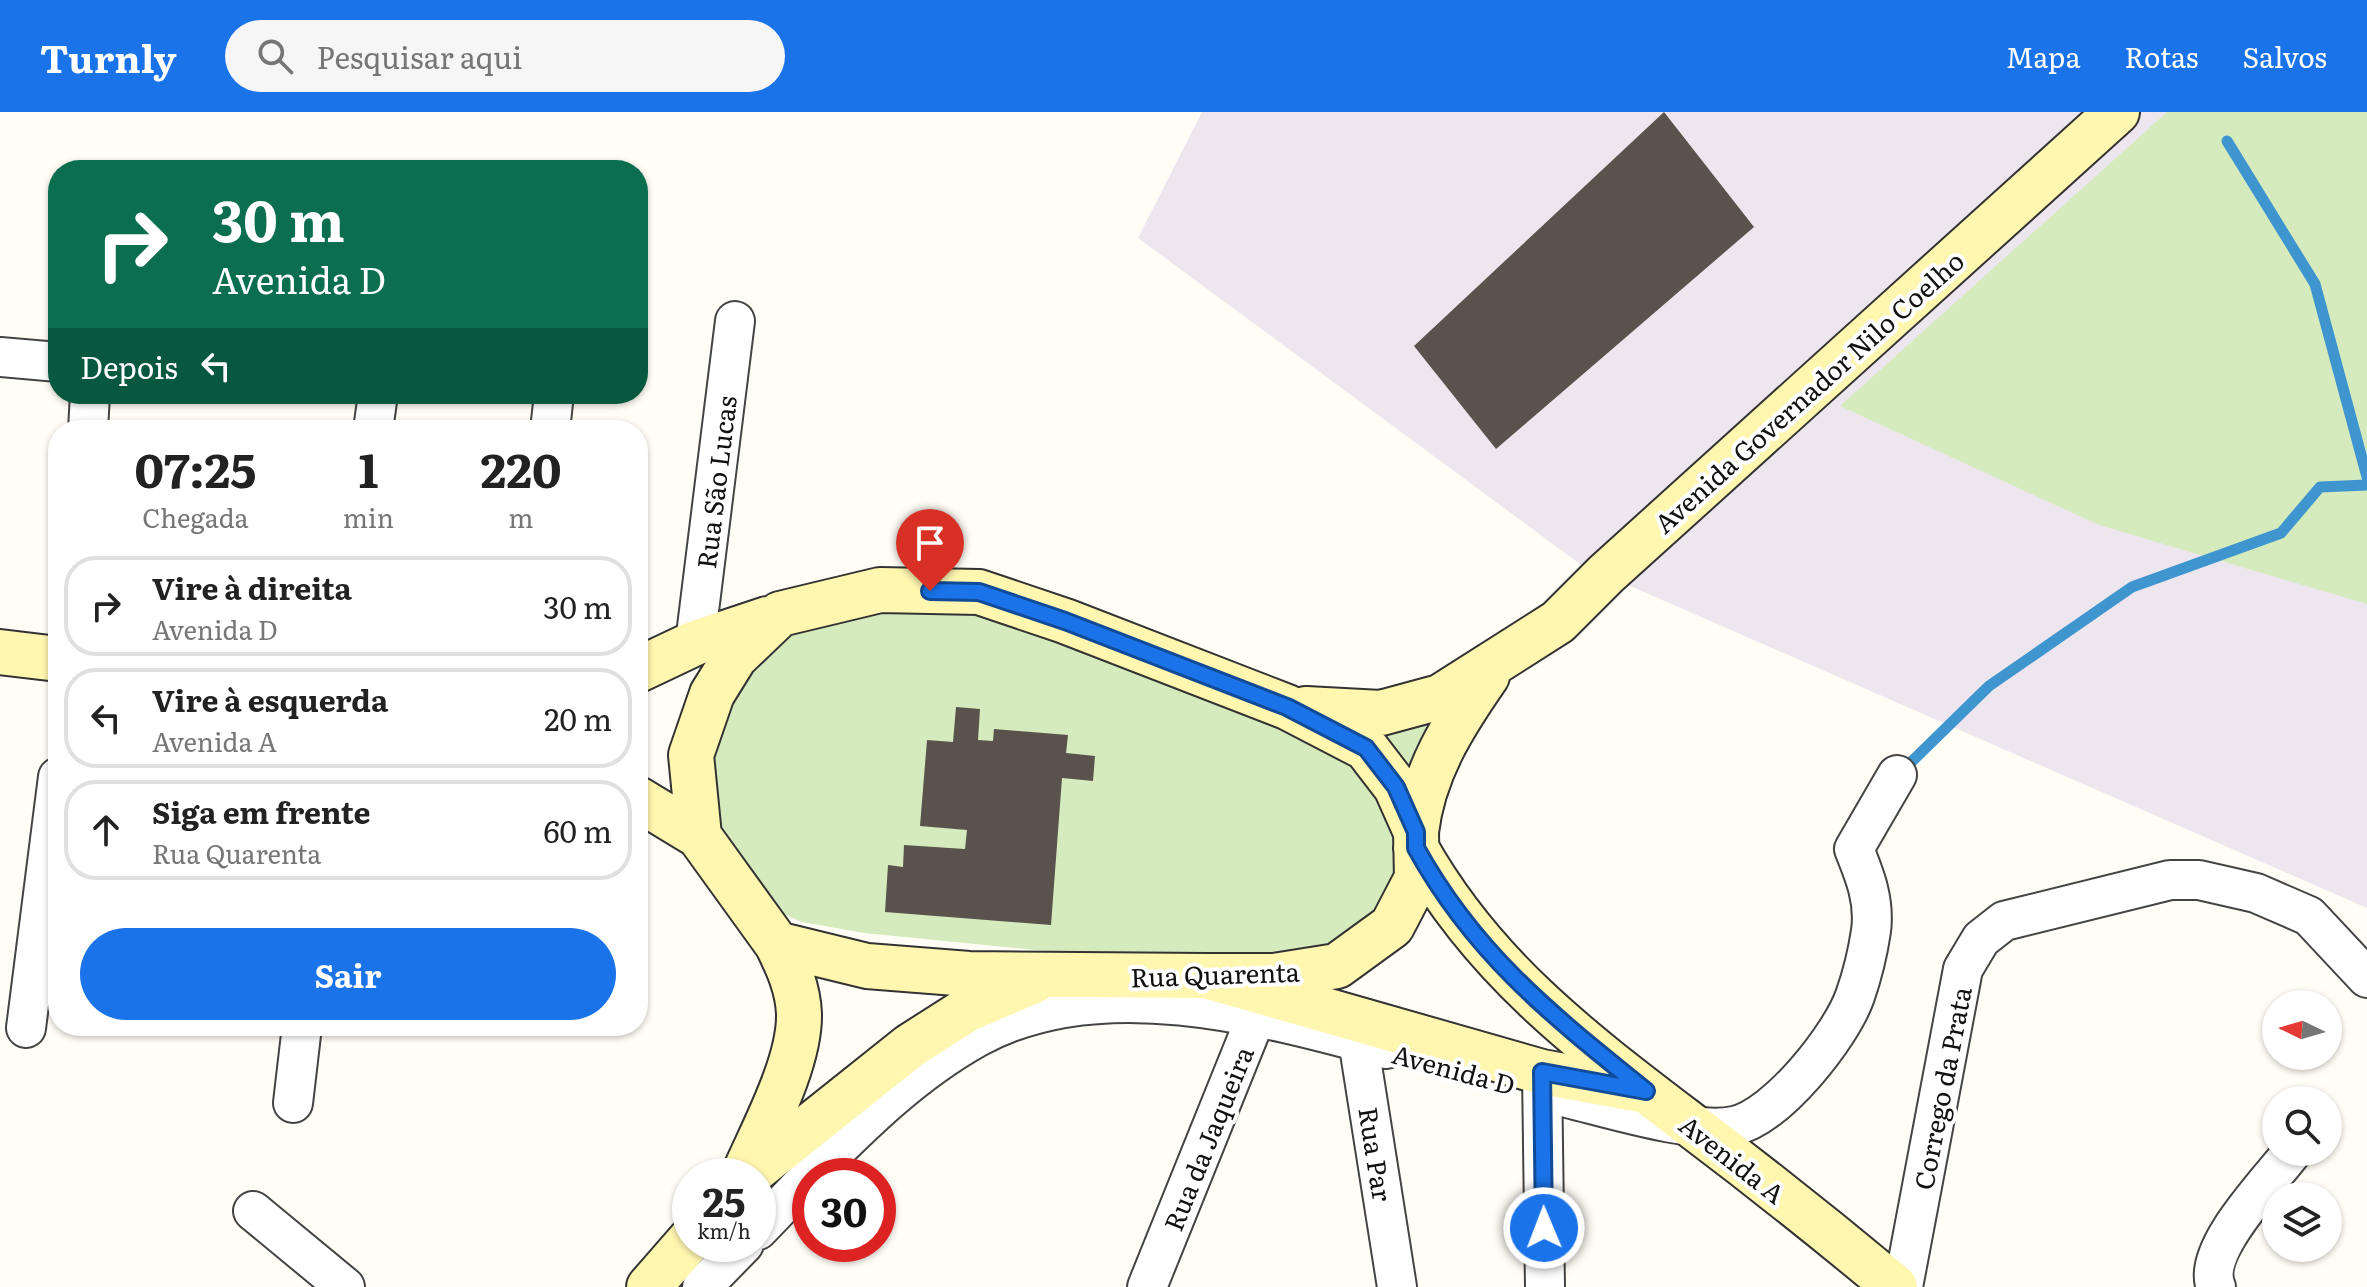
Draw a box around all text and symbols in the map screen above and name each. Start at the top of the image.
search box [225,20,785,92]
text: Turnly [40,28,177,85]
icon: search [253,34,297,78]
text: Pesquisar aqui [317,34,522,78]
text: Mapa [2006,35,2081,77]
text: Rotas [2125,35,2198,77]
text: Salvos [2242,35,2327,77]
text: 30 m [212,176,345,259]
icon: right [80,192,184,296]
street label: Avenida Governador Nilo Coelho [1644,241,1972,541]
text: Avenida D [212,252,386,305]
text: Depois [80,344,178,388]
icon: left [194,344,238,388]
street label: Rua São Lucas [685,393,745,571]
text: 07:25 [134,432,256,503]
text: 1 [358,432,378,503]
text: 220 [480,432,562,503]
text: Chegada [142,497,249,536]
text: min [343,497,394,536]
text: m [508,497,534,536]
pin [896,509,964,591]
icon: arrive [908,521,952,565]
text: Vire à direita [152,565,352,609]
icon: right [84,584,128,628]
text: 30 m [543,584,612,628]
text: Avenida D [152,609,278,648]
text: Vire à esquerda [152,677,388,721]
icon: left [84,696,128,740]
text: 20 m [544,696,612,740]
text: Avenida A [152,721,277,760]
text: Siga em frente [152,789,371,833]
icon: ahead [84,808,128,852]
text: 60 m [543,808,612,852]
text: Rua Quarenta [152,833,321,872]
button: Sair [80,928,616,1020]
street label: Rua Quarenta [1130,951,1300,995]
street label: Corrego da Prata [1902,983,1980,1193]
north arrow [2262,990,2342,1070]
map controls [2262,990,2342,1262]
street label: Avenida D [1388,1033,1520,1103]
street label: Rua da Jaqueira [1152,1040,1262,1236]
button: search [2262,1086,2342,1166]
street label: Rua Par [1350,1104,1404,1205]
street label: Avenida A [1672,1104,1794,1212]
speed limit sign: 30 [792,1158,896,1262]
text: 25 [702,1170,746,1229]
button: layers [2262,1182,2342,1262]
position arrow [1502,1186,1586,1270]
text: km/h [697,1215,751,1245]

